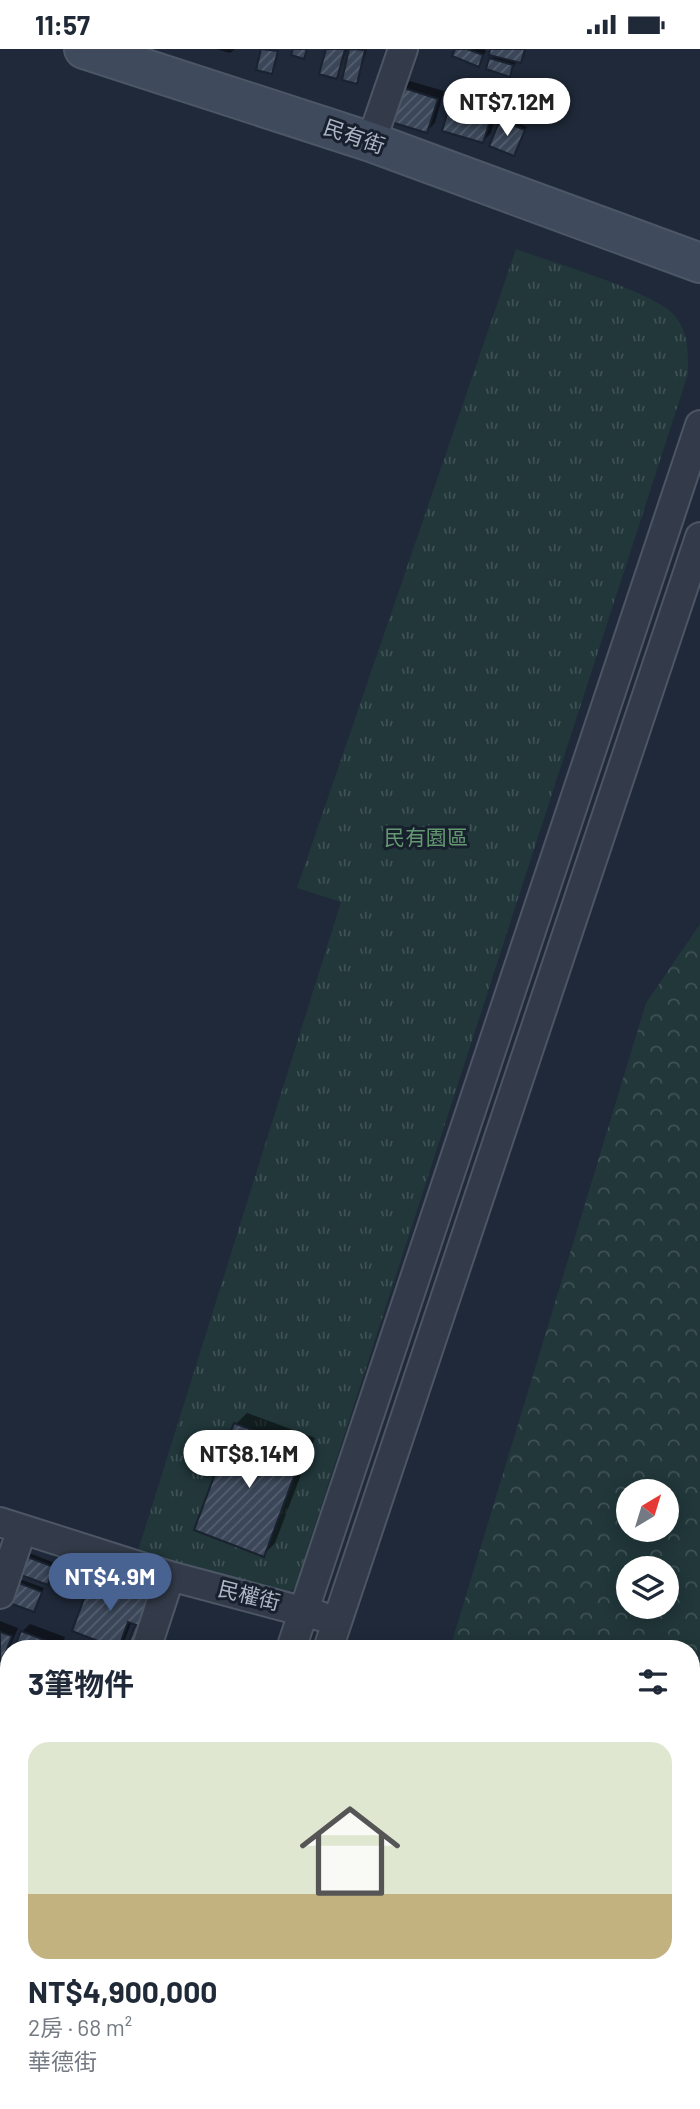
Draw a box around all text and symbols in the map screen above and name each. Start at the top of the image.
text: 11:57 [35,9,90,40]
pin: NT$7.12M [435,78,579,138]
text: NT$7.12M [459,87,555,115]
street label: 民有街 [321,114,388,158]
park label: 民有園區 [384,824,468,849]
pin: NT$8.14M [177,1431,321,1490]
text: NT$8.14M [199,1439,299,1467]
north arrow [616,1479,679,1542]
map controls [616,1479,679,1619]
pin: NT$4.9M [45,1553,175,1613]
button: layers [616,1556,679,1619]
text: NT$4.9M [65,1562,155,1590]
street label: 民權街 [216,1575,283,1614]
icon: filters [634,1663,672,1701]
text: 3筆物件 [28,1665,134,1701]
icon: home [287,1788,413,1914]
text: NT$4,900,000 [28,1973,217,2009]
text: 2房 · 68 m² [28,2013,132,2041]
text: 華德街 [28,2047,97,2075]

